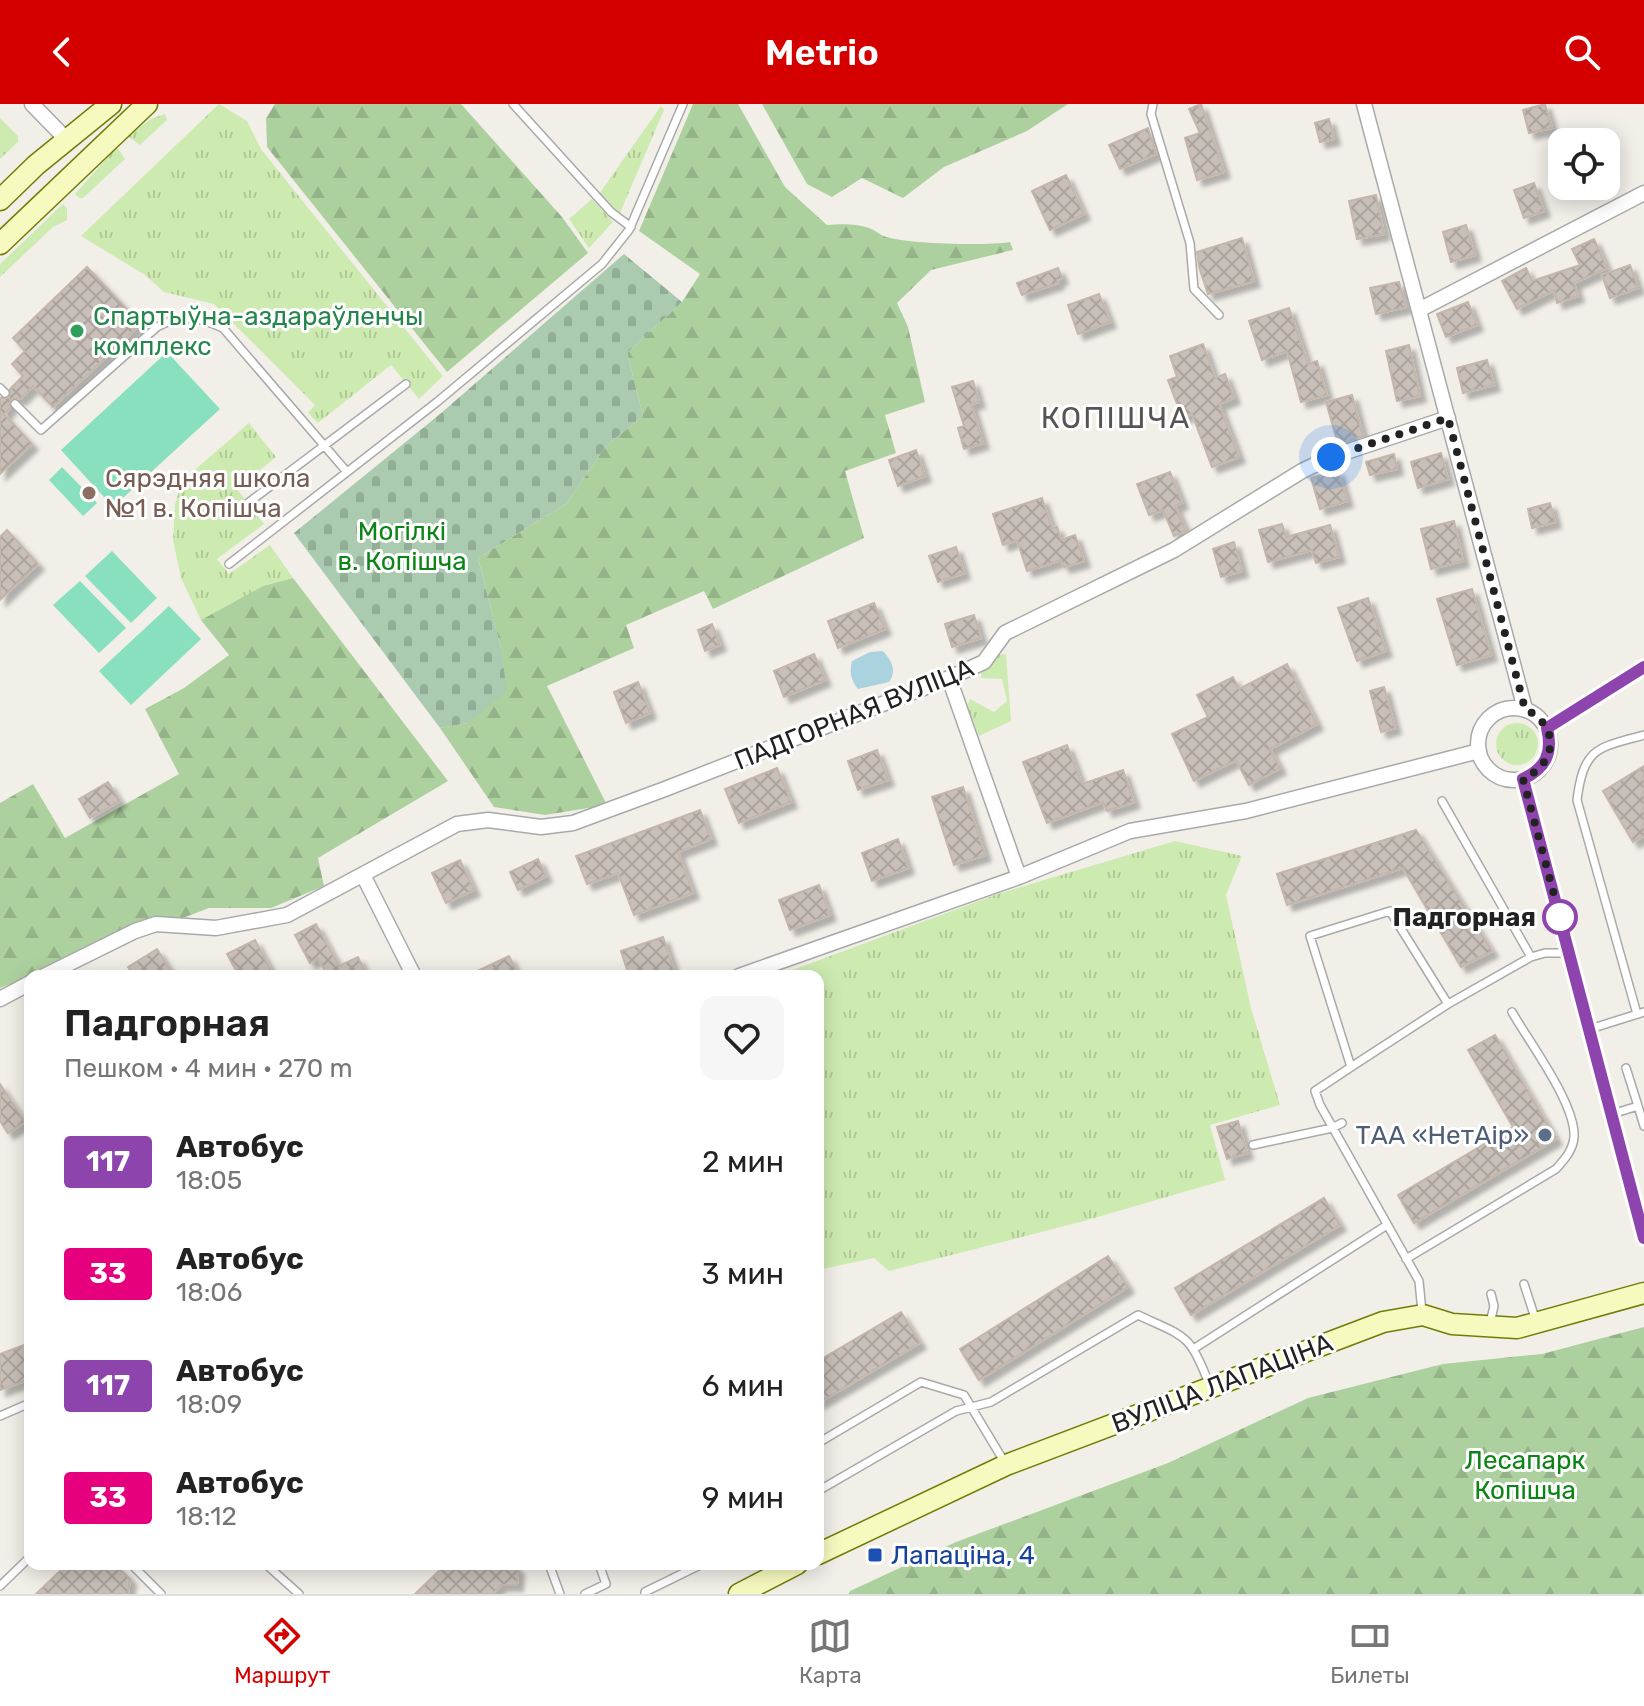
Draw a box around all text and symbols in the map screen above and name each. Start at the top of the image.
icon: back [40,30,84,74]
icon: search [1560,30,1604,74]
text: Metrio [765,31,879,74]
map controls [1548,128,1620,200]
button: locate [1548,128,1620,200]
place label: Спартыўна-аздараўленчы комплекс [93,301,423,362]
marker: Спартыўна-аздараўленчы комплекс [68,322,86,340]
district label: КОПІШЧА [1041,400,1191,436]
your location [1311,437,1351,477]
place label: Сярэдняя школа №1 в. Копішча [105,463,310,524]
marker: Сярэдняя школа №1 в. Копішча [80,484,98,502]
park label: Могілкі в. Копішча [337,516,467,577]
street label: ПАДГОРНАЯ ВУЛІЦА [730,652,978,777]
marker: Падгорная [1543,900,1577,934]
place label: Падгорная [1393,902,1536,933]
button: heart [700,996,784,1080]
text: Падгорная [64,1000,270,1046]
text: Пешком · 4 мин · 270 m [64,1053,353,1084]
place label: ТАА «НетАір» [1355,1120,1529,1151]
marker: ТАА «НетАір» [1536,1126,1554,1144]
text: Автобус [176,1129,304,1165]
text: 2 мин [702,1144,784,1180]
text: 117 [86,1145,130,1178]
text: 18:05 [176,1165,242,1196]
text: Автобус [176,1241,304,1277]
text: 3 мин [702,1256,784,1292]
text: 33 [90,1257,126,1290]
text: 18:06 [176,1277,243,1308]
street label: ВУЛІЦА ЛАПАЦІНА [1107,1327,1337,1440]
text: Автобус [176,1353,304,1389]
text: 6 мин [702,1368,784,1404]
text: 117 [86,1369,130,1402]
text: 18:09 [176,1389,242,1420]
park label: Лесапарк Копішча [1465,1445,1585,1506]
text: Автобус [176,1465,304,1501]
text: 9 мин [702,1480,784,1516]
text: 33 [90,1481,126,1514]
text: 18:12 [176,1501,237,1532]
place label: Лапаціна, 4 [891,1540,1035,1571]
marker: Лапаціна, 4 [866,1546,884,1564]
tab: Маршрут [234,1614,330,1689]
tab: Карта [799,1614,862,1689]
tab: Билеты [1330,1614,1410,1689]

